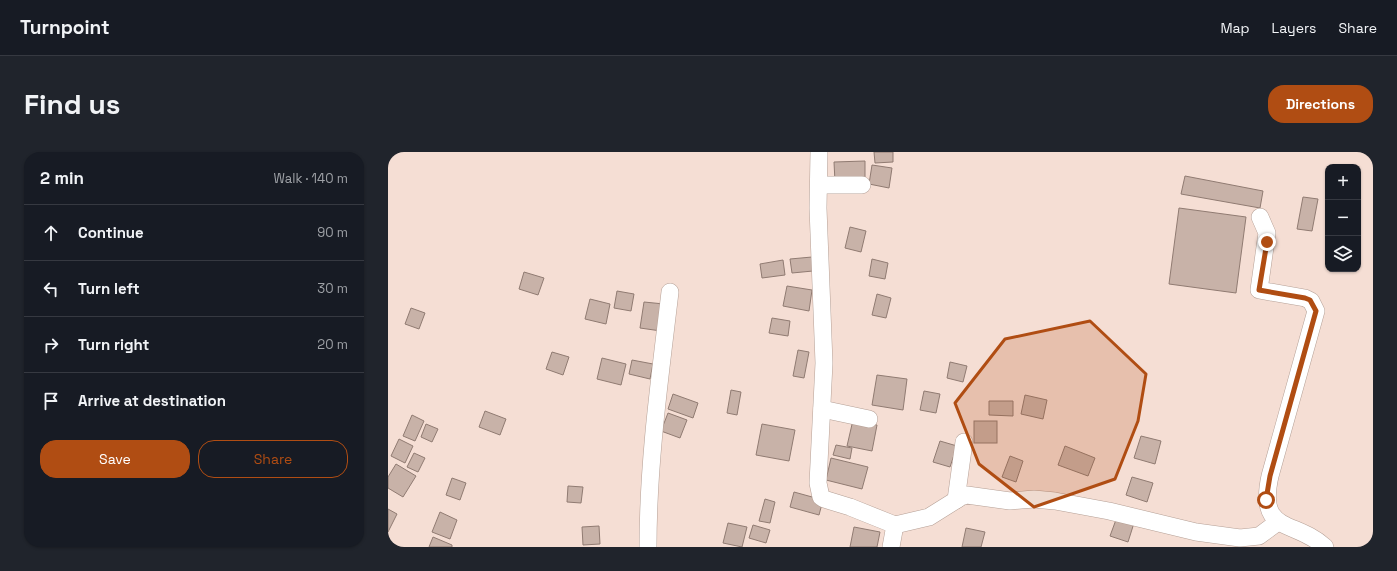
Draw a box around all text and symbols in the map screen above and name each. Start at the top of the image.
text: Turnpoint [20,15,110,40]
text: Map [1220,19,1250,37]
text: Layers [1272,19,1316,37]
text: Share [1338,19,1377,37]
button: Directions [1268,85,1373,123]
text: Find us [24,86,121,122]
map controls [1325,164,1361,272]
button: + [1325,164,1361,200]
text: 2 min [40,167,84,189]
text: Walk · 140 m [274,170,348,187]
button: − [1325,200,1361,236]
icon: ahead [40,222,62,244]
text: Continue [78,223,144,242]
text: 90 m [317,224,348,241]
route end [1258,233,1276,251]
button: layers [1325,236,1361,272]
icon: left [40,278,62,300]
text: Turn left [78,279,140,298]
text: 30 m [317,280,348,297]
icon: right [40,334,62,356]
text: Turn right [78,335,149,354]
text: 20 m [317,336,348,353]
icon: arrive [40,390,62,412]
text: Arrive at destination [78,391,226,410]
button: Save [40,440,190,478]
button: Share [198,440,348,478]
route start [1257,491,1275,509]

